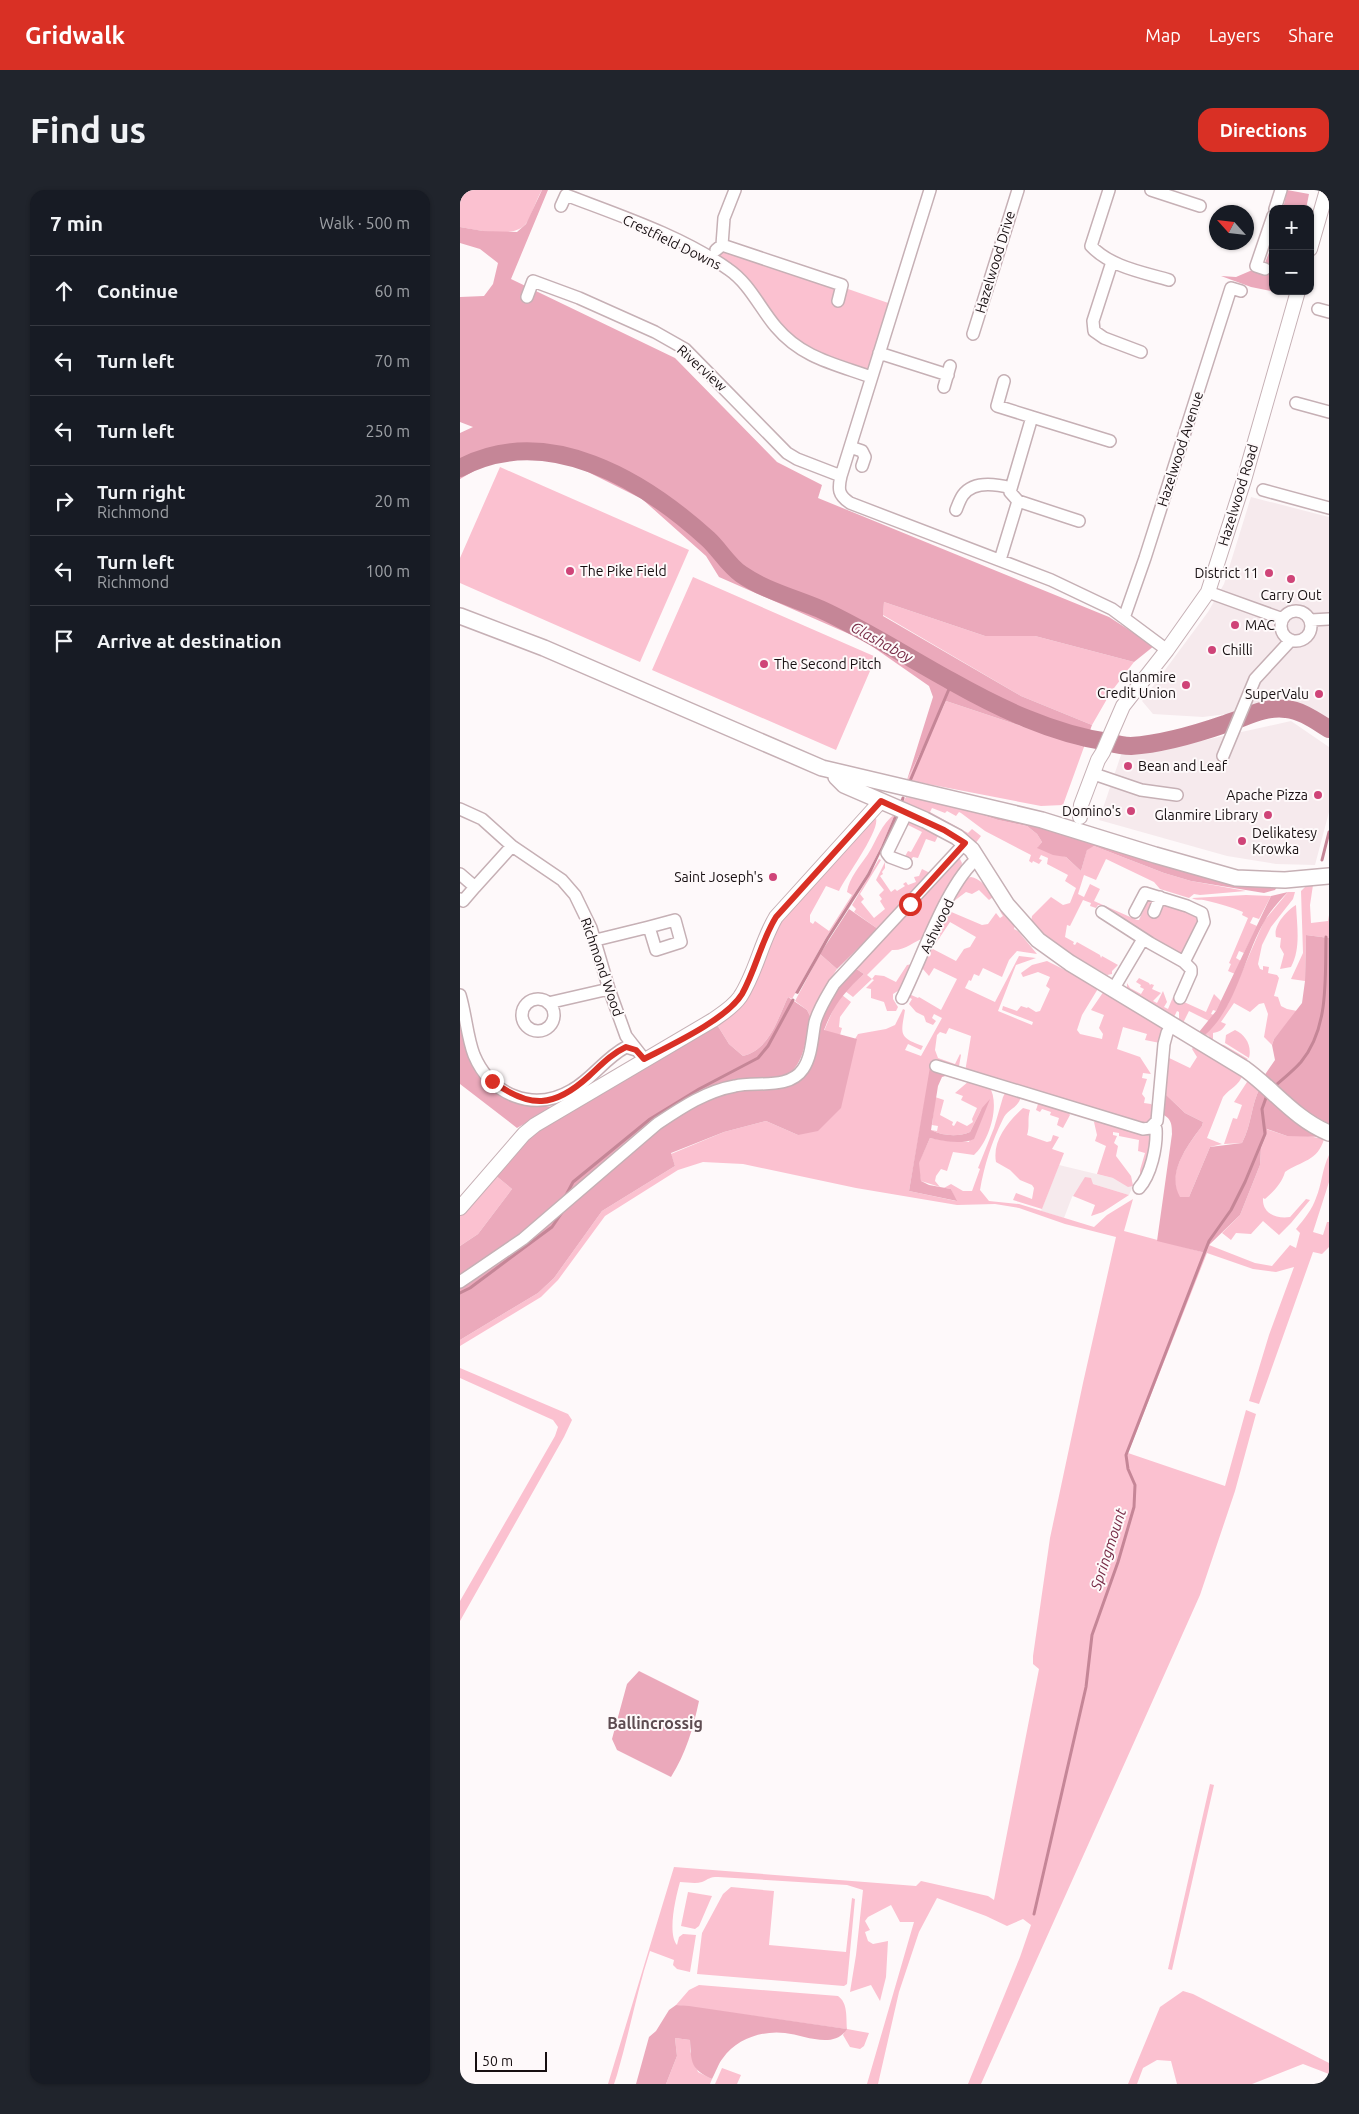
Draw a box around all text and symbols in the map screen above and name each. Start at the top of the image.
text: Gridwalk [25,22,125,49]
text: Map [1145,25,1181,45]
text: Layers [1209,25,1260,45]
text: Share [1288,25,1334,45]
button: Directions [1198,108,1329,152]
text: Find us [30,110,146,150]
north arrow [1209,205,1254,250]
map controls [1269,205,1314,295]
button: + [1269,205,1314,250]
street label: Hazelwood Drive [972,209,1018,315]
text: 7 min [50,211,103,235]
street label: Crestfield Downs [620,211,724,273]
text: Walk · 500 m [319,214,410,232]
button: − [1269,250,1314,295]
icon: ahead [50,277,78,305]
text: Continue [97,280,178,302]
text: 60 m [374,282,410,300]
street label: Riverview [674,342,730,394]
icon: left [50,347,78,375]
text: Turn left [97,350,175,372]
text: 70 m [374,352,410,370]
street label: Hazelwood Avenue [1154,389,1206,509]
icon: left [50,417,78,445]
text: Turn left [97,420,175,442]
text: 250 m [365,422,410,440]
street label: Hazelwood Road [1215,442,1261,548]
text: Turn right [97,481,185,503]
icon: right [50,487,78,515]
text: 20 m [374,492,410,510]
text: Richmond [97,503,169,521]
text: Turn left [97,551,175,573]
icon: left [50,557,78,585]
text: 100 m [365,562,410,580]
place label: The Pike Field [580,563,667,579]
marker: The Pike Field [564,565,576,577]
place label: District 11 [1194,565,1259,581]
marker: District 11 [1263,567,1275,579]
text: Richmond [97,573,169,591]
marker: Carry Out [1285,573,1297,585]
place label: Carry Out [1260,587,1322,603]
place label: MAC [1245,617,1275,633]
water label: Glashaboy [848,618,917,666]
marker: MAC [1229,619,1241,631]
icon: arrive [50,627,78,655]
text: Arrive at destination [97,630,282,652]
place label: Chilli [1222,642,1253,658]
marker: Chilli [1206,644,1218,656]
place label: The Second Pitch [774,656,882,672]
marker: The Second Pitch [758,658,770,670]
place label: Glanmire Credit Union [1097,669,1176,701]
marker: Glanmire Credit Union [1180,679,1192,691]
place label: SuperValu [1245,686,1309,702]
marker: SuperValu [1313,688,1325,700]
place label: Bean and Leaf [1138,758,1228,774]
marker: Bean and Leaf [1122,760,1134,772]
place label: Apache Pizza [1226,787,1308,803]
marker: Apache Pizza [1312,789,1324,801]
place label: Domino's [1062,803,1121,819]
marker: Domino's [1125,805,1137,817]
place label: Glanmire Library [1155,807,1258,823]
marker: Glanmire Library [1262,809,1274,821]
place label: Delikatesy Krowka [1252,825,1317,857]
marker: Delikatesy Krowka [1236,835,1248,847]
place label: Saint Joseph's [674,869,763,885]
marker: Saint Joseph's [767,871,779,883]
route start [899,893,922,916]
street label: Ashwood [917,896,957,956]
street label: Richmond Wood [578,915,626,1019]
route end [481,1070,504,1093]
water label: Springmount [1087,1506,1129,1593]
district label: Ballincrossig [607,1714,703,1732]
scale bar [475,2049,548,2072]
text: 50 m [482,2053,513,2069]

